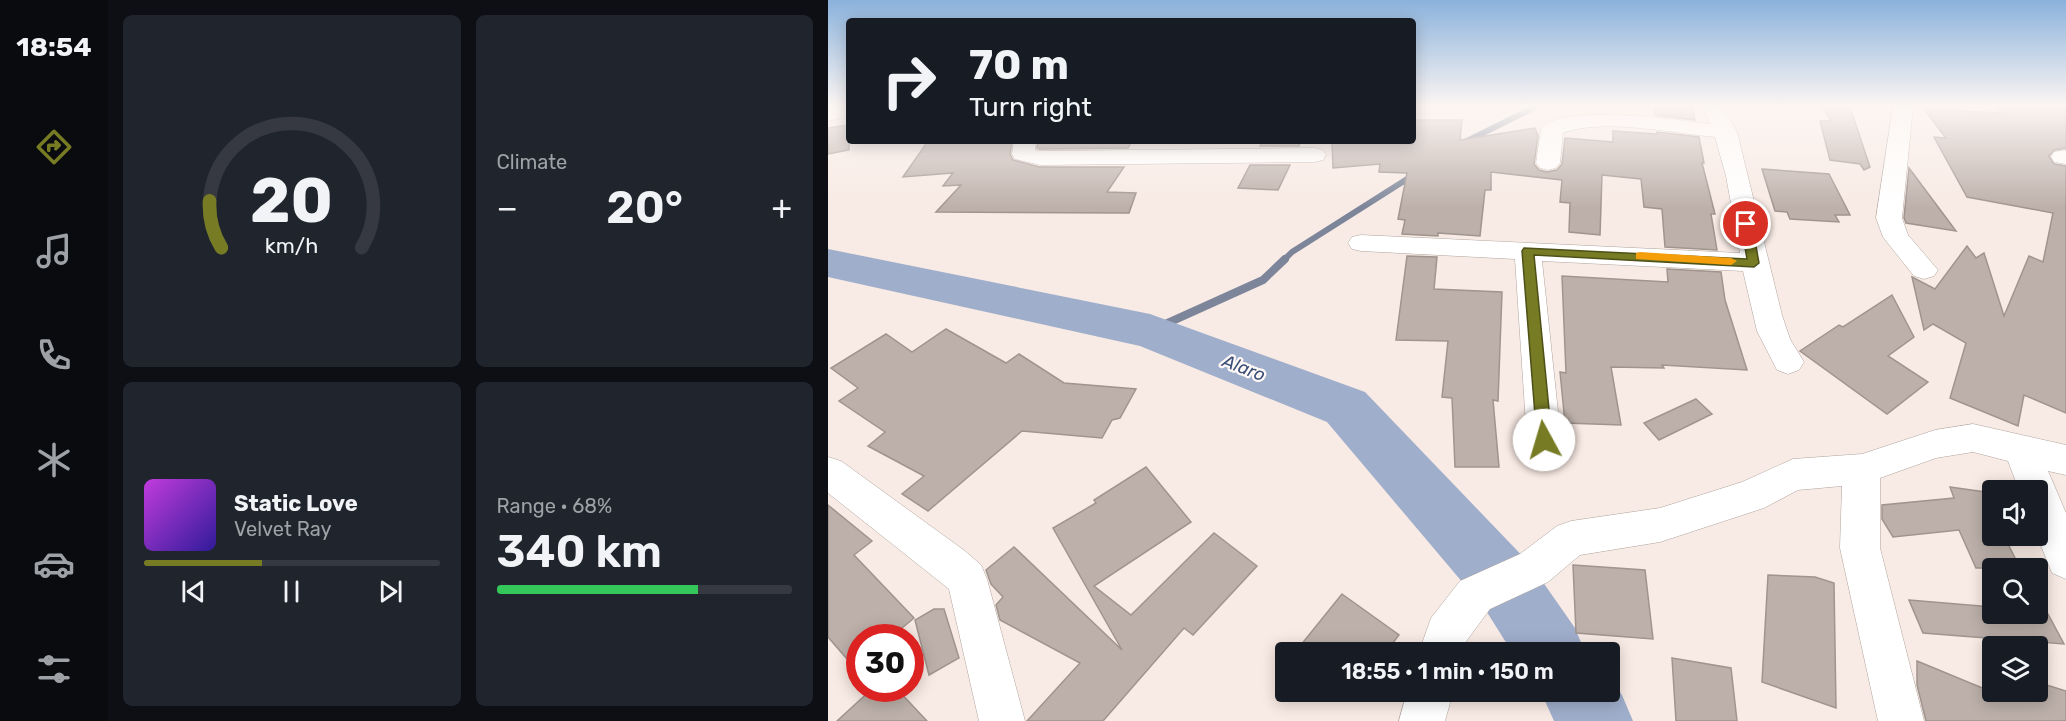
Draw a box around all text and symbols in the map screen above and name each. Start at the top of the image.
text: 18:54 [16,31,92,63]
text: 70 m [969,40,1069,90]
icon: right [870,42,948,120]
text: Turn right [969,91,1092,123]
icon: directions [33,126,75,168]
text: Climate [497,150,567,174]
text: 20 [250,164,333,238]
text: 20° [606,181,683,234]
text: − [497,188,518,227]
text: + [771,188,792,227]
pin [1720,198,1771,249]
icon: arrive [1729,207,1762,240]
icon: music [33,230,75,272]
text: km/h [265,233,319,258]
icon: phone [33,334,75,376]
water label: Alaro [1219,349,1269,386]
position arrow [1512,408,1576,472]
icon: climate [33,439,75,481]
map controls [1982,480,2048,702]
button: sound [1982,480,2048,546]
text: Static Love [234,490,358,517]
text: Range · 68% [497,494,612,518]
text: Velvet Ray [234,517,332,541]
text: 340 km [497,525,662,578]
icon: car [33,543,75,585]
button: search [1982,558,2048,624]
icon: previous [177,575,210,608]
icon: pause [275,575,308,608]
icon: next [374,575,407,608]
speed limit sign: 30 [846,624,924,702]
button: layers [1982,636,2048,702]
icon: filters [33,648,75,690]
text: 18:55 · 1 min · 150 m [1341,658,1554,685]

